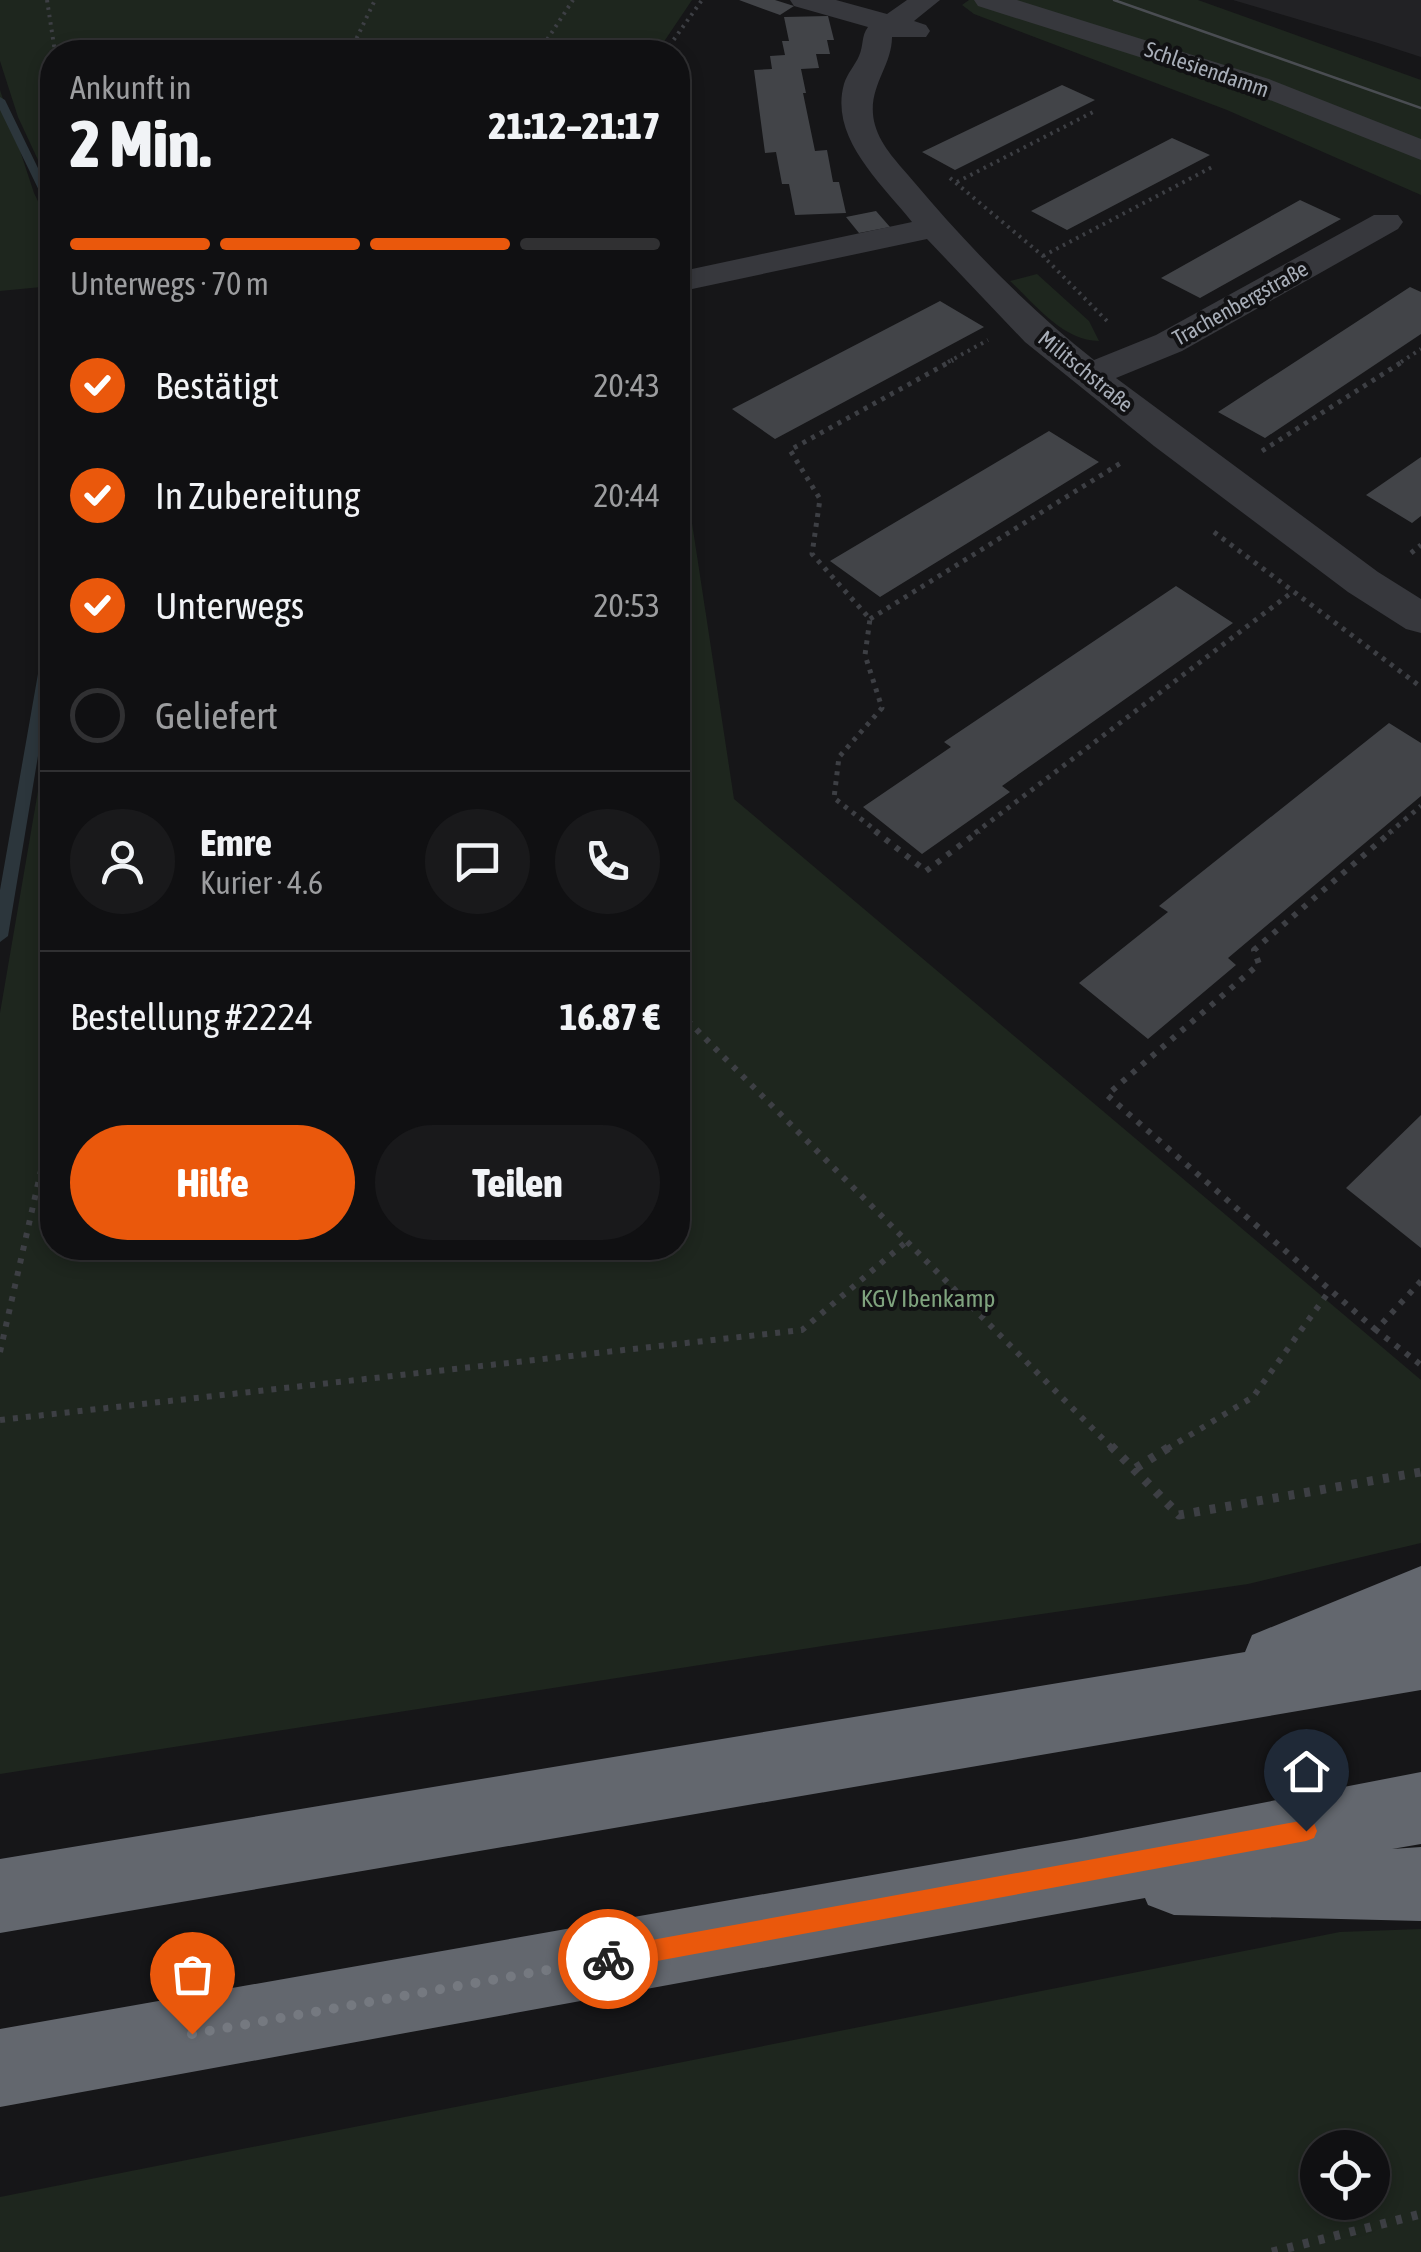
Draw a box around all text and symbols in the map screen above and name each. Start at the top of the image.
street label: Schlesiendamm [1142,36,1272,102]
text: Ankunft in [70,69,192,106]
text: 21:12–21:17 [488,104,660,147]
text: 2 Min. [70,106,211,181]
street label: Trachenbergstraße [1168,255,1312,351]
text: Unterwegs · 70 m [70,265,269,302]
street label: Militschstraße [1033,325,1139,417]
icon: check [70,358,125,413]
text: Bestätigt [155,364,279,407]
text: 20:43 [594,367,660,404]
icon: check [70,468,125,523]
text: In Zubereitung [155,474,360,517]
text: 20:44 [594,477,660,514]
icon: check [70,578,125,633]
text: Unterwegs [155,584,304,627]
text: 20:53 [594,587,660,624]
text: Geliefert [155,694,278,737]
button: person [70,809,175,914]
button: chat [425,809,530,914]
button: phone [555,809,660,914]
text: Emre [200,821,272,864]
text: Kurier · 4.6 [200,864,323,901]
text: Bestellung #2224 [70,995,313,1038]
text: 16.87 € [559,995,660,1038]
button: Hilfe [70,1125,355,1240]
button: Teilen [375,1125,660,1240]
park label: KGV Ibenkamp [861,1284,995,1312]
pin [1264,1729,1349,1832]
icon: home [1279,1744,1334,1799]
courier [558,1909,658,2009]
pin [150,1932,235,2035]
icon: bike [581,1932,636,1987]
icon: bag [165,1947,220,2002]
map controls [1300,2130,1390,2220]
button: locate [1300,2130,1390,2220]

